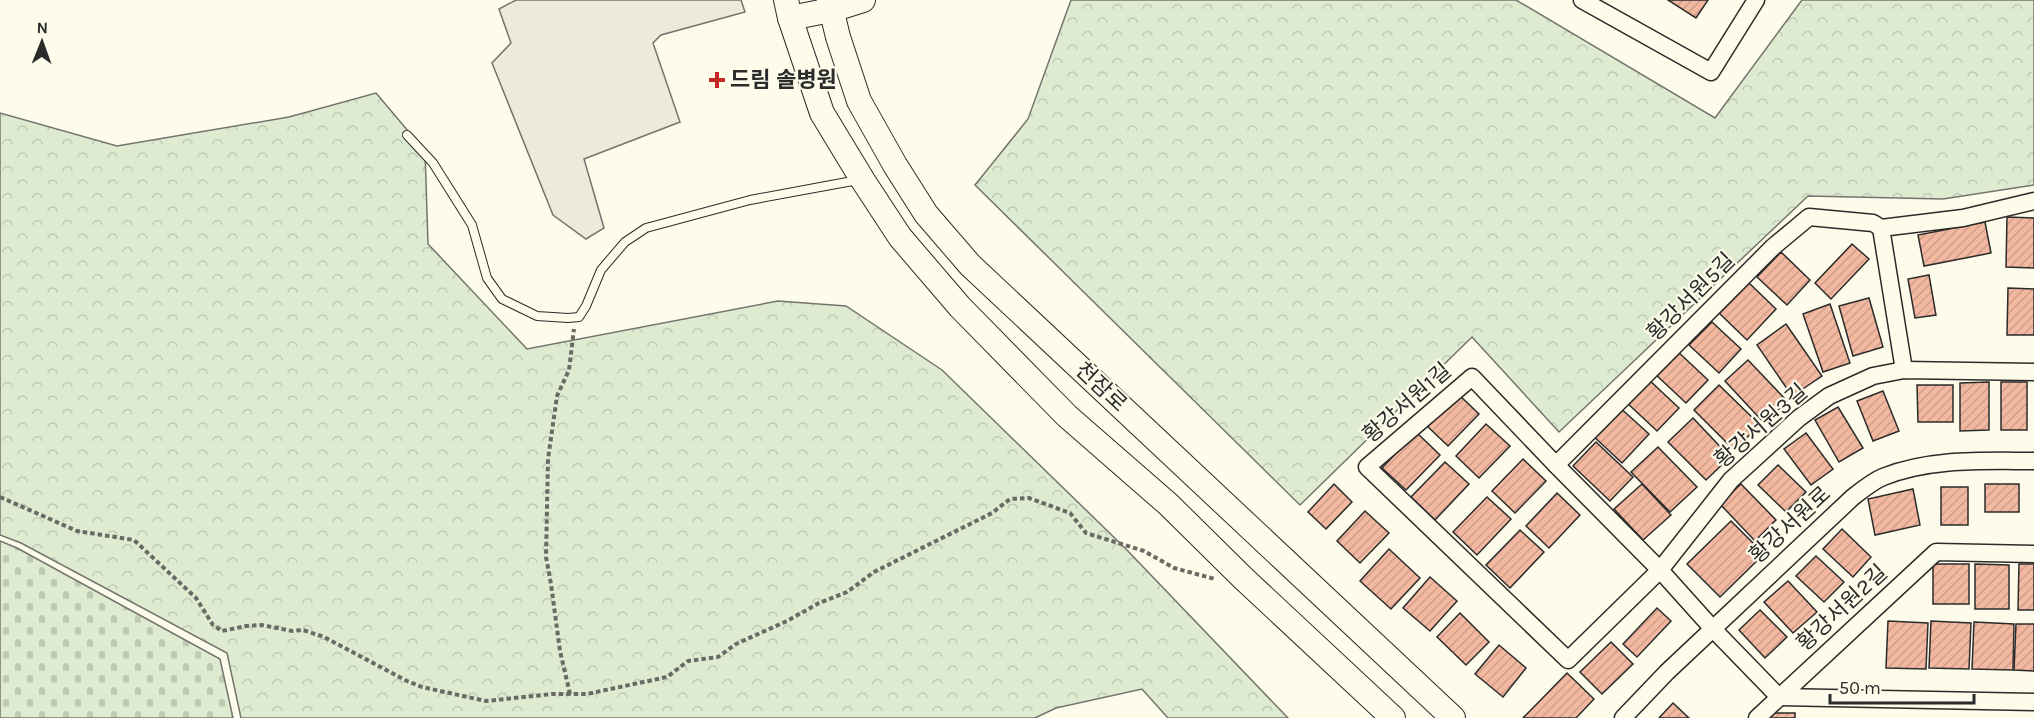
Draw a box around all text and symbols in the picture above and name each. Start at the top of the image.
north arrow [12,12,72,72]
text: N [36,18,48,37]
place label: 드림 솔병원 [730,67,837,93]
marker: 드림 솔병원 [708,71,726,89]
street label: 황강서원5길 [1642,248,1740,346]
street label: 천잠로 [1070,357,1132,417]
street label: 황강서원1길 [1358,358,1456,448]
street label: 황강서원3길 [1709,379,1813,473]
street label: 황강서원로 [1744,481,1836,569]
street label: 황강서원2길 [1791,560,1893,656]
scale bar [1830,667,1974,705]
text: 50 m [1839,677,1881,699]

